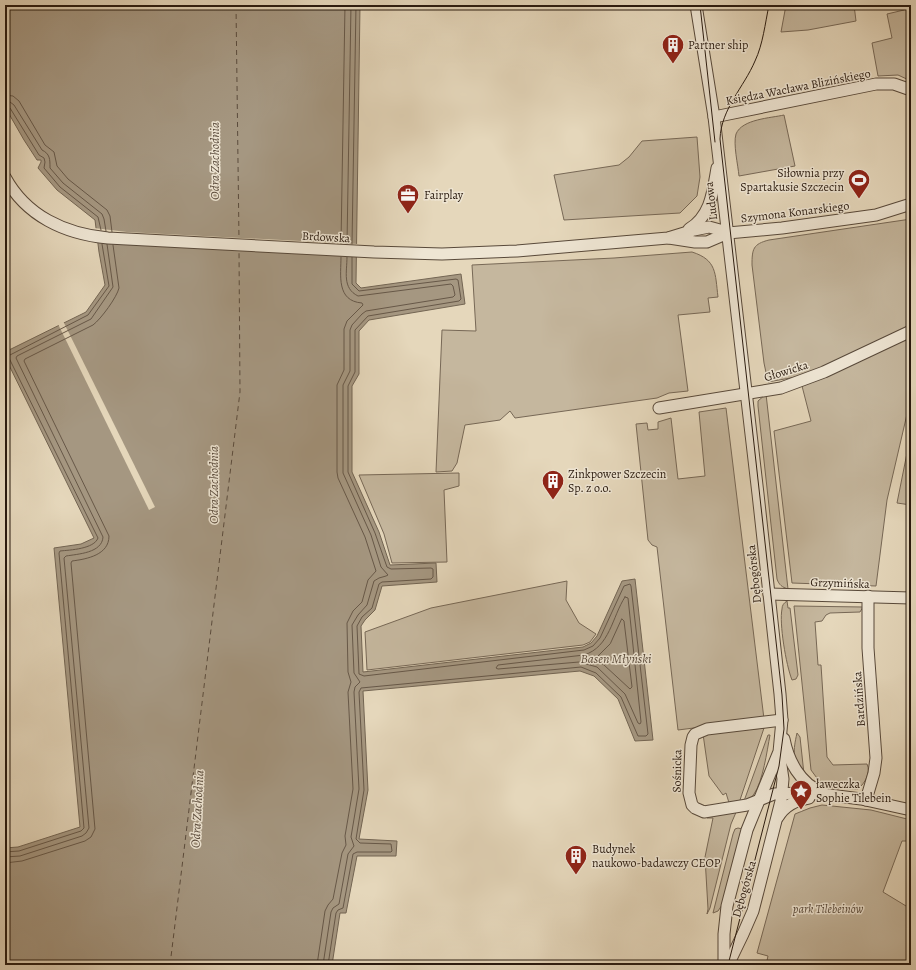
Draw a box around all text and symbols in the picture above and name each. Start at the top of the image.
building icon: Partner ship [660,32,686,65]
place label: Partner ship [688,37,748,53]
street label: Księdza Wacława Blizińskiego [724,65,872,109]
water label: Odra Zachodnia [206,122,223,200]
place label: Siłownia przy Spartakusie Szczecin [740,165,845,195]
sports icon: Siłownia przy Spartakusie Szczecin [846,167,872,200]
street label: Ludowa [701,180,721,221]
office icon: Fairplay [395,182,421,215]
place label: Fairplay [424,187,464,203]
street label: Szymona Konarskiego [740,197,850,227]
street label: Brdowska [301,228,351,246]
street label: Głowicka [762,357,810,385]
water label: Odra Zachodnia [205,446,222,524]
place label: Zinkpower Szczecin Sp. z o.o. [568,466,667,496]
building icon: Zinkpower Szczecin Sp. z o.o. [540,468,566,501]
street label: Dębogórska [743,544,765,604]
street label: Grzymińska [810,574,870,592]
water label: Basen Młyński [581,650,652,667]
street label: Bardzińska [849,670,869,727]
street label: Sośnicka [669,749,685,793]
water label: Odra Zachodnia [186,770,208,848]
place label: ławeczka Sophie Tilebein [816,776,892,806]
place icon: ławeczka Sophie Tilebein [788,778,814,811]
place label: Budynek naukowo-badawczy CEOP [592,841,721,871]
building icon: Budynek naukowo-badawczy CEOP [563,843,589,876]
street label: Dębogórska [728,858,760,919]
park label: park Tilebeinów [792,901,863,917]

